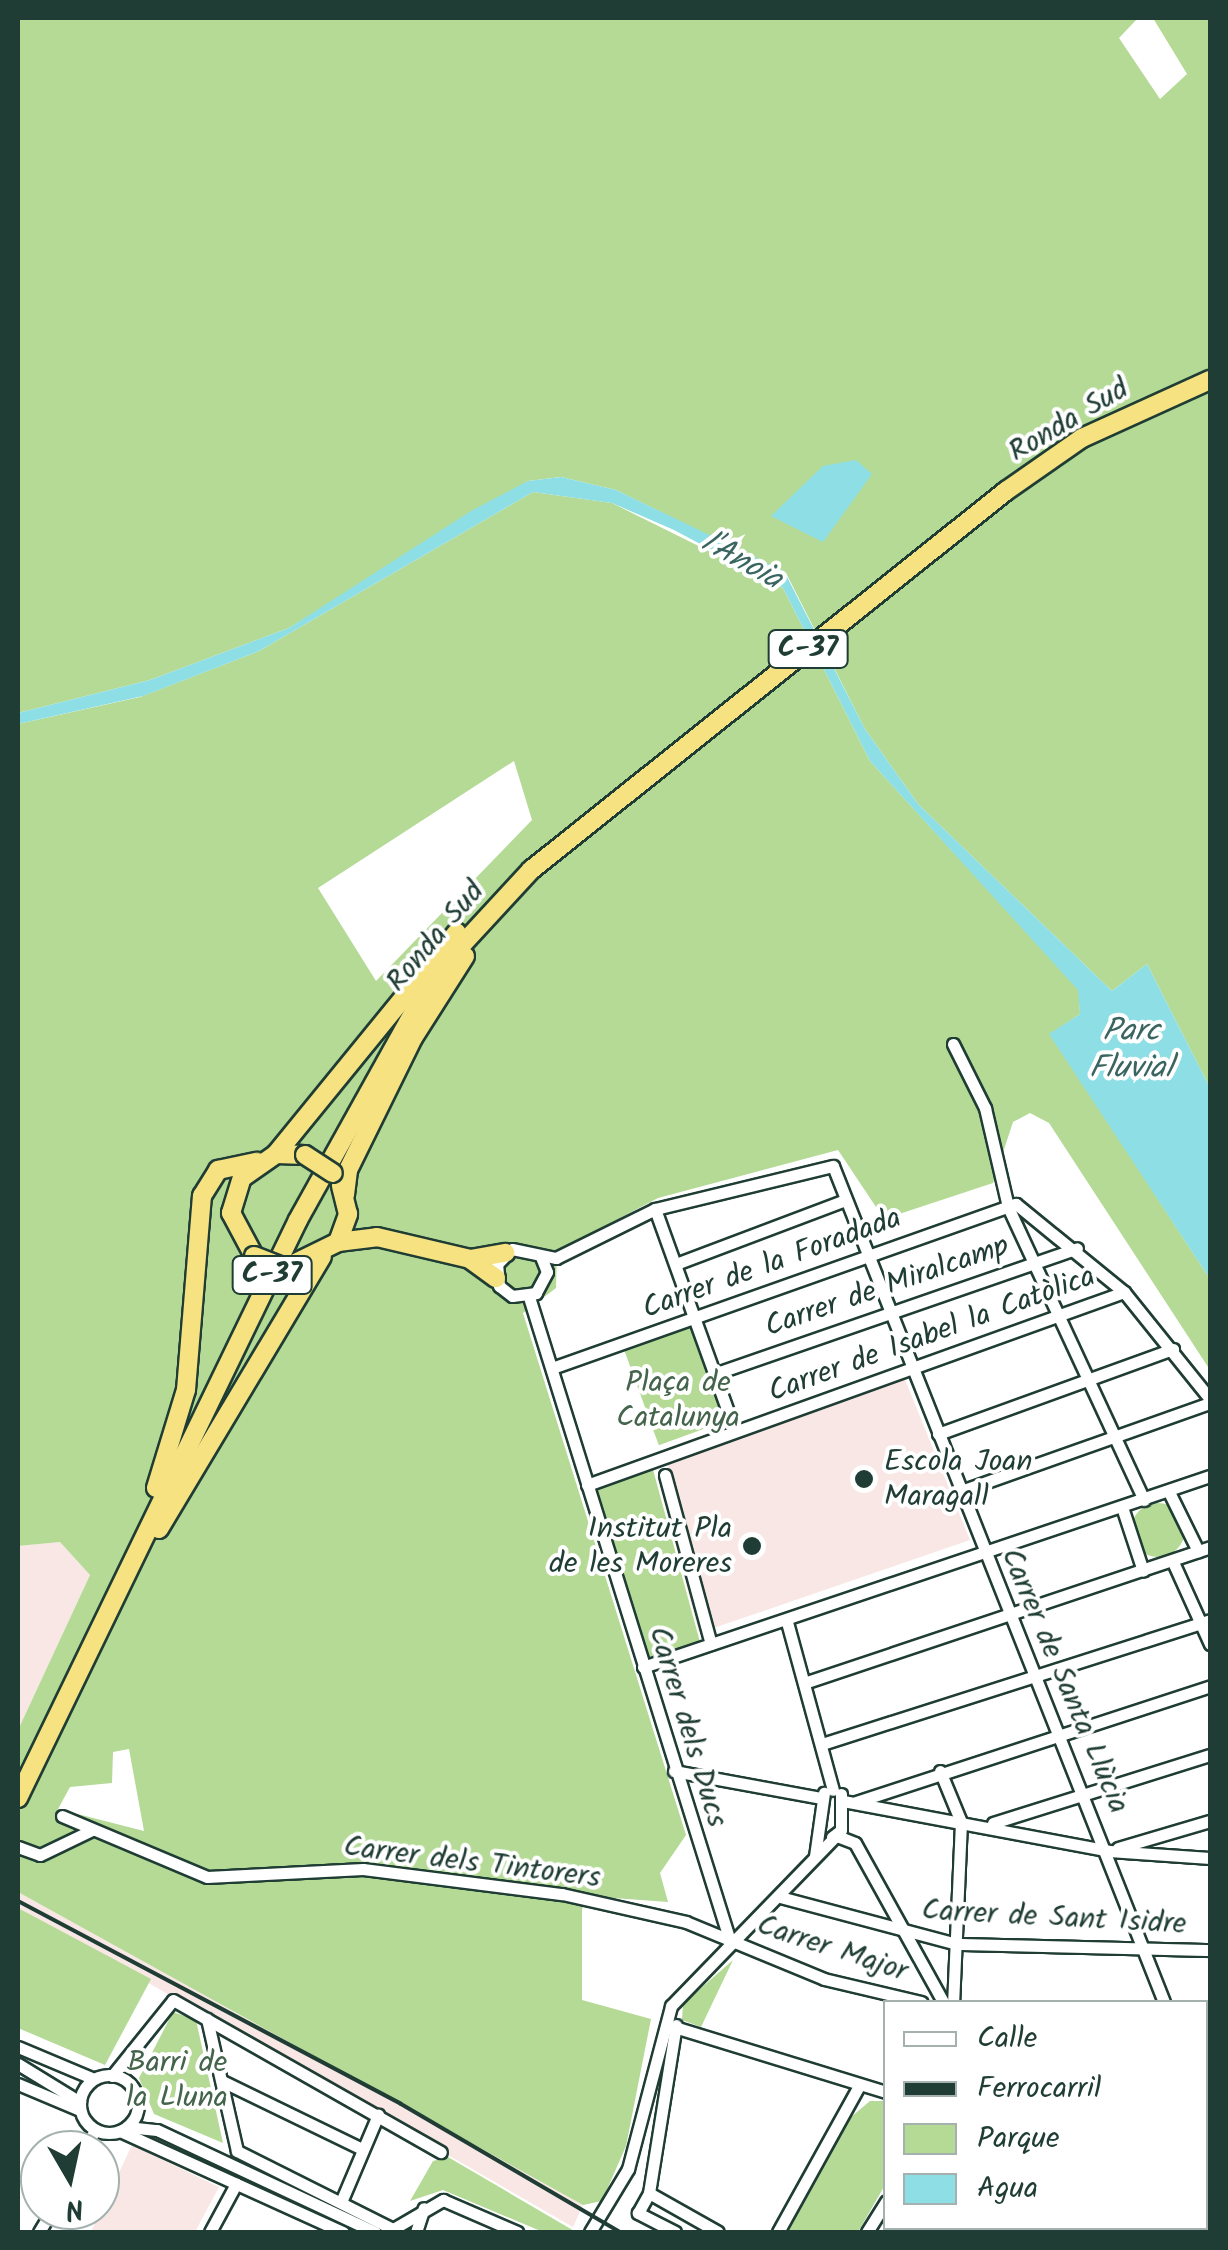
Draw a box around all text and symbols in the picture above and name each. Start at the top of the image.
street label: Ronda Sud [1003,371,1135,471]
water label: l'Anoia [694,524,788,600]
road number: C-37 [766,626,850,672]
street label: Ronda Sud [379,874,493,1000]
water label: Parc Fluvial [1089,1014,1173,1089]
street label: Carrer de la Foradada [638,1200,906,1328]
street label: Carrer de Miralcamp [760,1228,1014,1346]
road number: C-37 [230,1252,314,1298]
street label: Carrer de Isabel la Catòlica [764,1259,1100,1411]
park label: Plaça de Catalunya [616,1365,740,1436]
place label: Escola Joan Maragall [884,1444,1032,1514]
marker: Escola Joan Maragall [853,1468,875,1490]
place label: Institut Pla de les Moreres [549,1511,732,1582]
marker: Institut Pla de les Moreres [741,1535,763,1557]
street label: Carrer de Santa Llùcia [992,1543,1136,1819]
street label: Carrer dels Ducs [639,1622,735,1832]
street label: Carrer dels Tintorers [342,1829,602,1897]
street label: Carrer de Sant Isidre [921,1893,1187,1943]
street label: Carrer Major [752,1908,912,1990]
legend [883,2000,1208,2230]
text: Calle [977,2015,1037,2063]
park label: Barri de la Lluna [126,2045,228,2116]
text: Ferrocarril [977,2065,1101,2113]
text: Parque [977,2115,1059,2163]
north arrow [20,2130,120,2230]
text: Agua [977,2165,1038,2213]
text: N [62,2185,87,2232]

